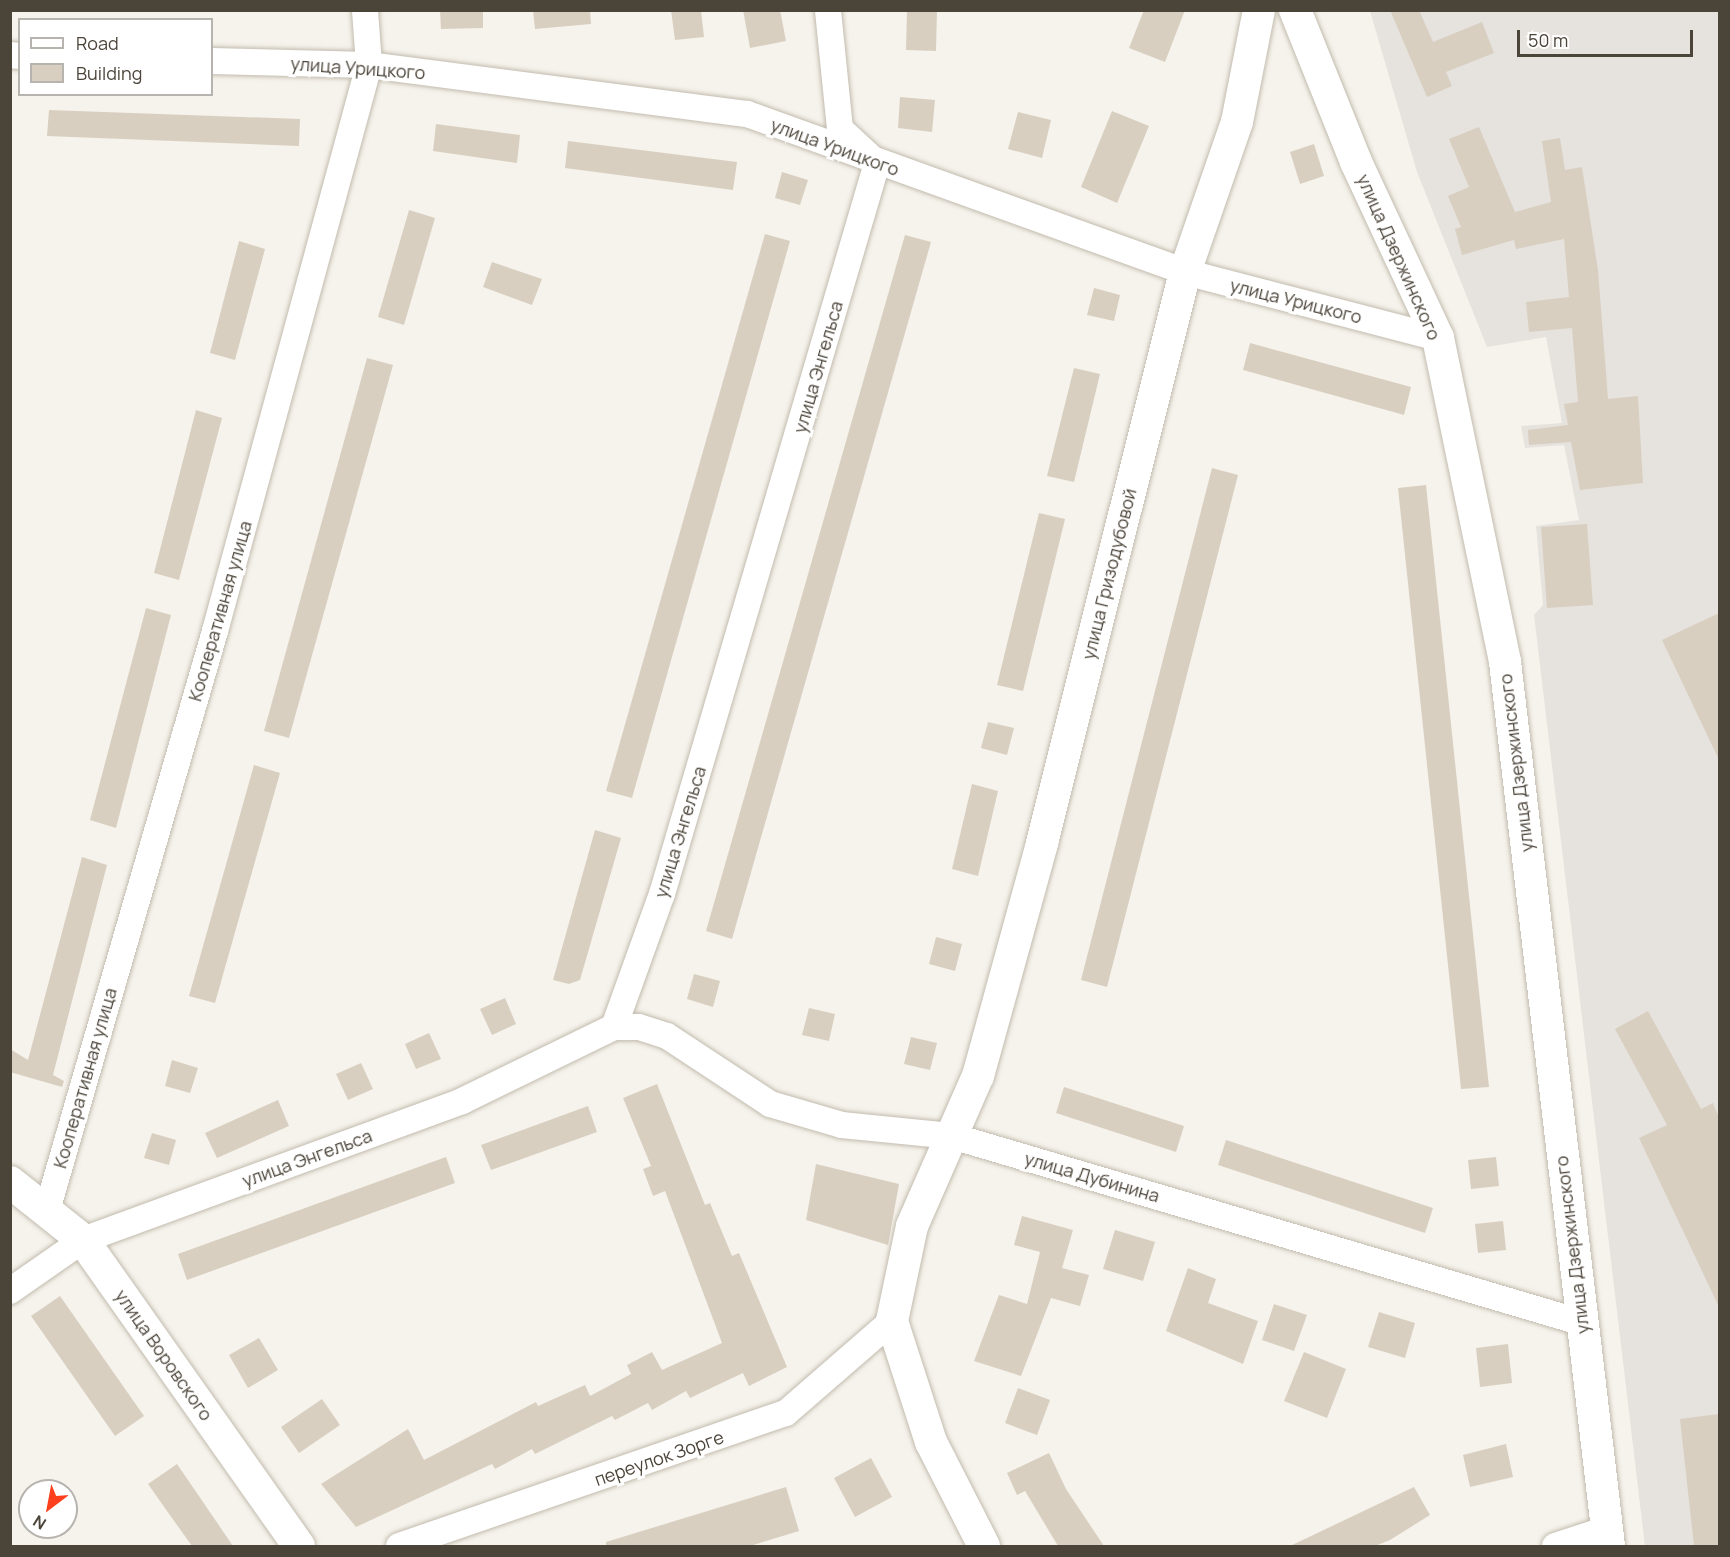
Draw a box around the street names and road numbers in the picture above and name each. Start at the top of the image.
street label: улица Урицкого [290,53,426,83]
street label: улица Урицкого [768,114,902,180]
street label: улица Дзержинского [1353,171,1445,343]
street label: улица Урицкого [1228,274,1364,328]
street label: улица Энгельса [789,298,847,436]
street label: улица Гризодубовой [1077,486,1141,662]
street label: Кооперативная улица [184,518,256,704]
street label: улица Дзержинского [1494,673,1538,853]
street label: улица Энгельса [650,764,710,900]
street label: Кооперативная улица [49,985,121,1171]
street label: улица Энгельса [239,1125,375,1191]
street label: улица Дубинина [1022,1147,1162,1207]
street label: улица Дзержинского [1550,1155,1594,1335]
street label: улица Воровского [111,1285,217,1425]
street label: переулок Зорге [591,1426,727,1490]

